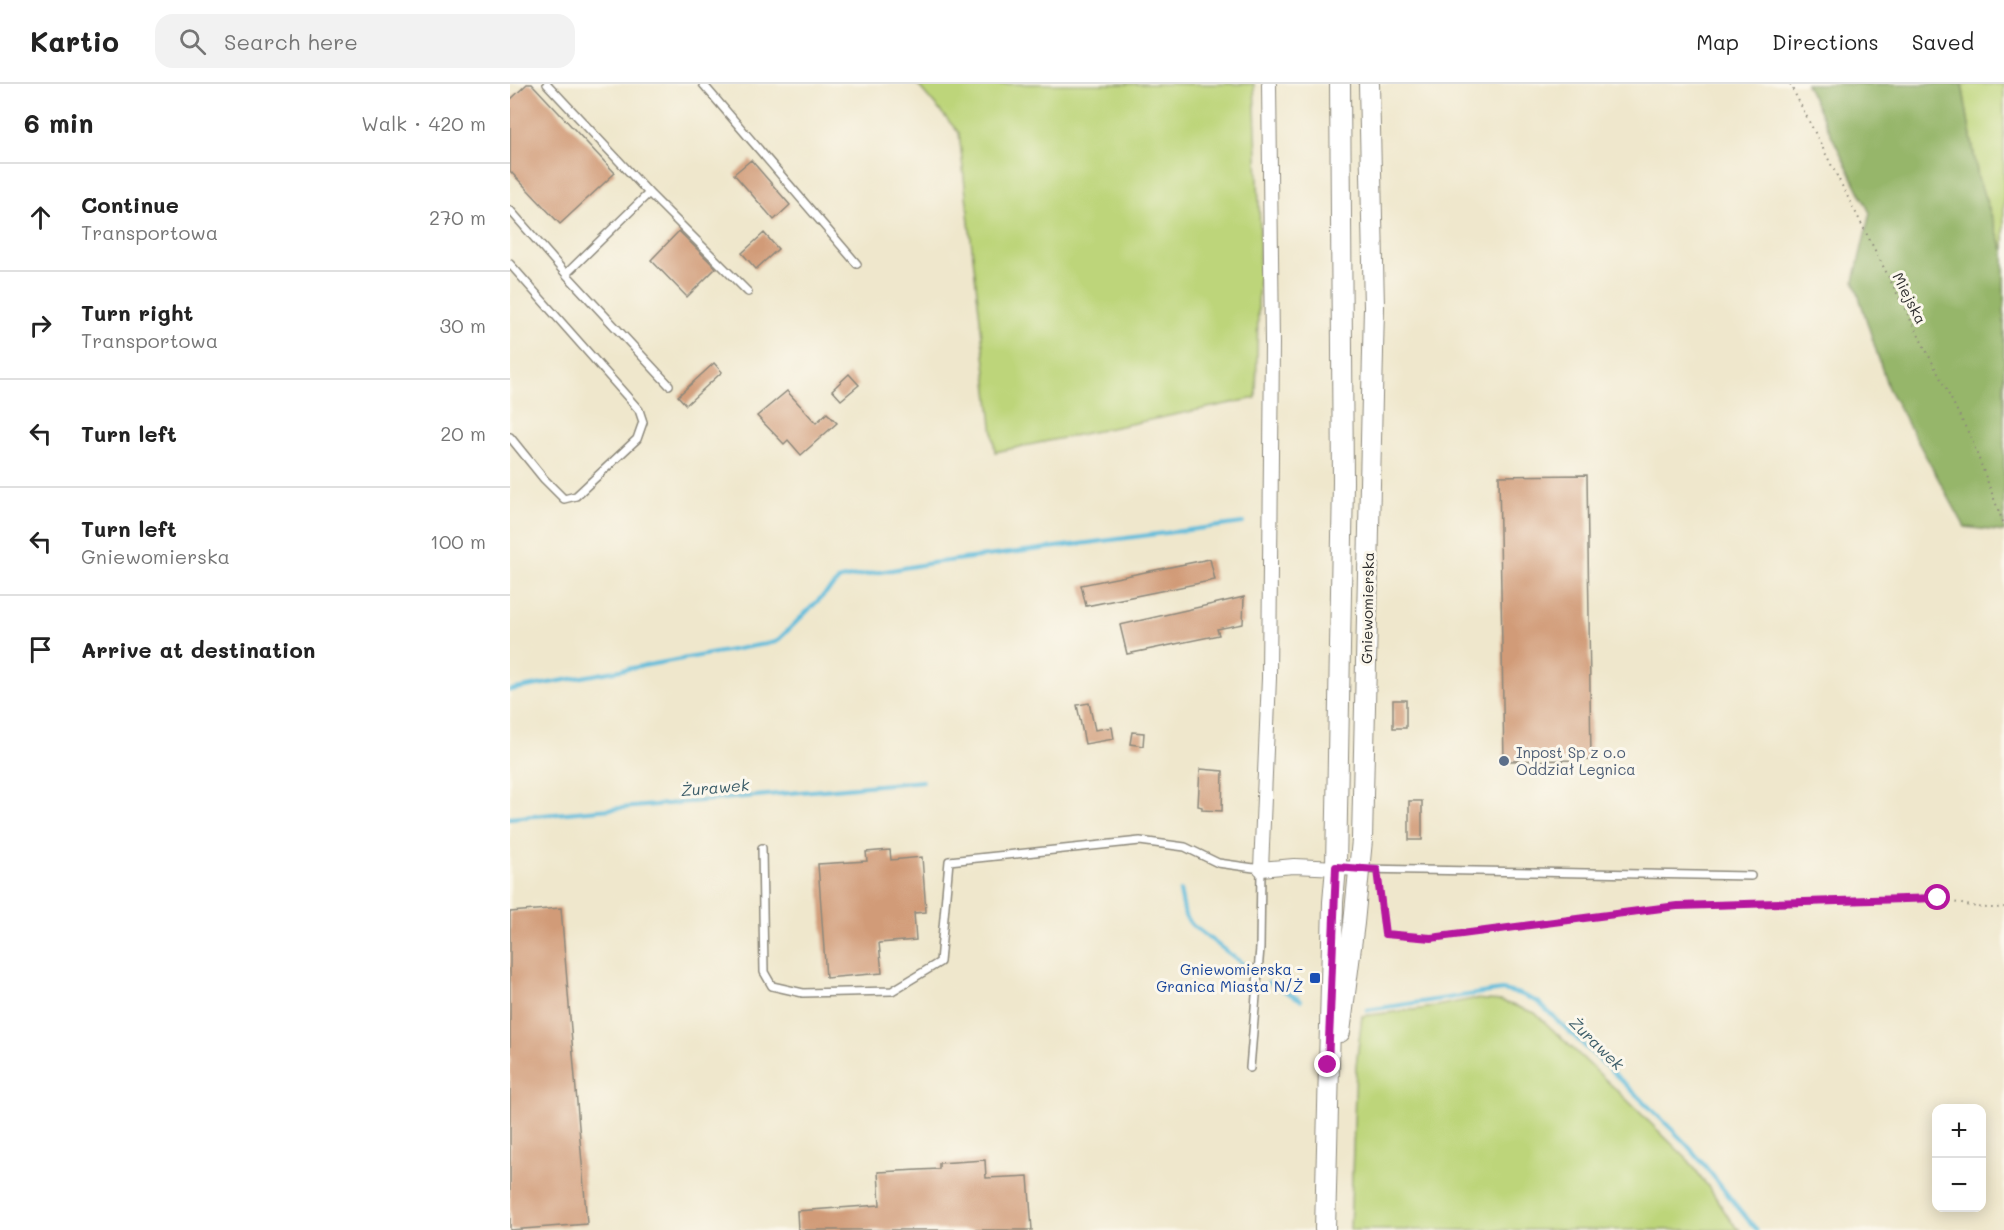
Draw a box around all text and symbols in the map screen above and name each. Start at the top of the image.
search box [155,14,575,68]
text: Kartio [30,23,119,59]
icon: search [176,25,209,58]
text: Search here [224,27,358,56]
text: Map [1696,28,1739,55]
text: Directions [1772,28,1879,55]
text: Saved [1912,28,1974,55]
text: 6 min [24,106,93,140]
text: Walk · 420 m [361,110,486,136]
text: Continue [81,190,179,219]
icon: ahead [24,201,57,234]
text: 270 m [429,204,486,230]
text: Transportowa [81,219,218,245]
street label: Miejska [1888,269,1932,327]
text: Turn right [81,298,193,327]
icon: right [24,309,57,342]
text: 30 m [440,312,486,338]
text: Transportowa [81,327,218,353]
icon: left [24,417,57,450]
text: Turn left [81,419,177,448]
text: 20 m [440,420,486,446]
text: Turn left [81,514,177,543]
icon: left [24,525,57,558]
text: 100 m [430,528,486,554]
text: Gniewomierska [81,543,230,569]
street label: Gniewomierska [1356,552,1378,664]
icon: arrive [24,633,57,666]
text: Arrive at destination [81,635,316,664]
place label: Inpost Sp z o.o Oddział Legnica [1516,742,1636,779]
marker: Inpost Sp z o.o Oddział Legnica [1497,754,1511,768]
water label: Żurawek [680,774,750,800]
route start [1924,884,1950,910]
place label: Gniewomierska - Granica Miasta N/Ż [1156,959,1303,996]
marker: Gniewomierska - Granica Miasta N/Ż [1308,971,1322,985]
water label: Żurawek [1565,1012,1629,1075]
route end [1314,1051,1340,1077]
map controls [1932,1104,1986,1212]
button: + [1932,1104,1986,1158]
button: − [1932,1158,1986,1212]

